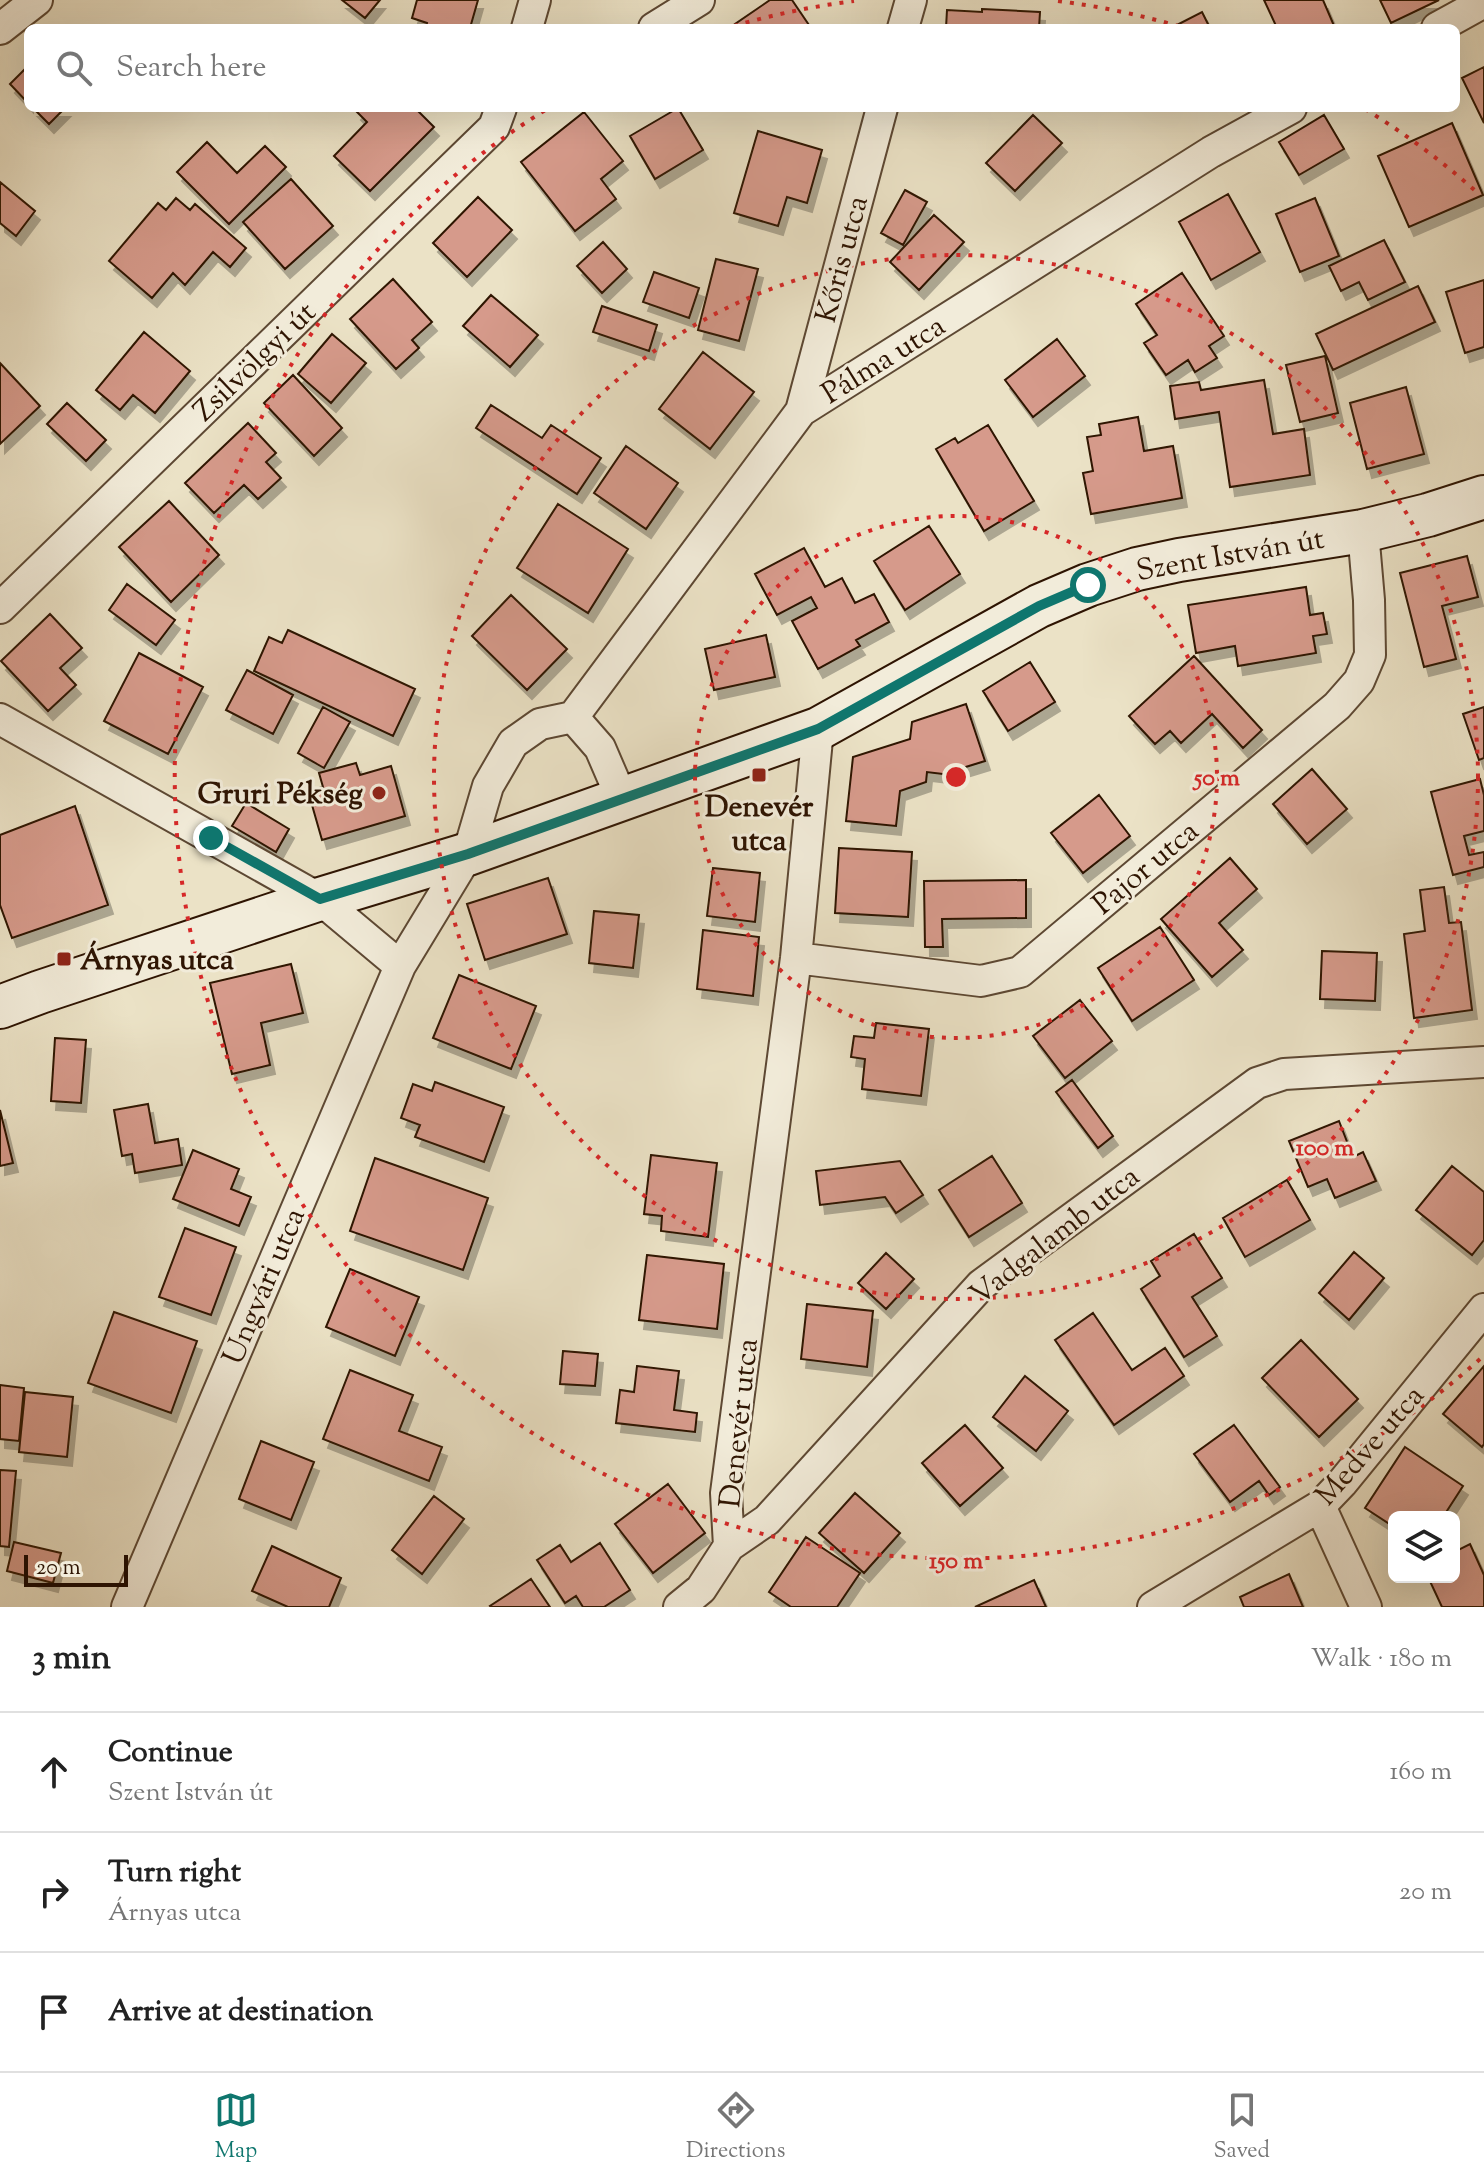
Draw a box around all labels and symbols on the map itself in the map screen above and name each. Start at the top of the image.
street label: Kőris utca [806,191,881,328]
street label: Zsilvölgyi út [185,293,327,433]
street label: Pálma utca [814,306,955,416]
street label: Szent István út [1133,519,1328,594]
route start [1070,567,1106,603]
text: 50 m [1192,762,1240,796]
centre of rings [942,763,970,791]
marker: Denevér utca [750,766,768,784]
place label: Gruri Pékség [198,774,363,817]
marker: Gruri Pékség [370,784,388,802]
place label: Denevér utca [705,787,814,864]
street label: Pajor utca [1084,811,1209,926]
route end [193,820,229,856]
place label: Árnyas utca [80,940,234,983]
marker: Árnyas utca [55,950,73,968]
text: 100 m [1296,1132,1354,1166]
street label: Vadgalamb utca [961,1157,1150,1317]
street label: Ungvári utca [213,1202,318,1372]
street label: Denevér utca [710,1336,771,1510]
street label: Medve utca [1306,1377,1436,1517]
text: 150 m [929,1545,983,1579]
scale bar [24,1551,128,1587]

